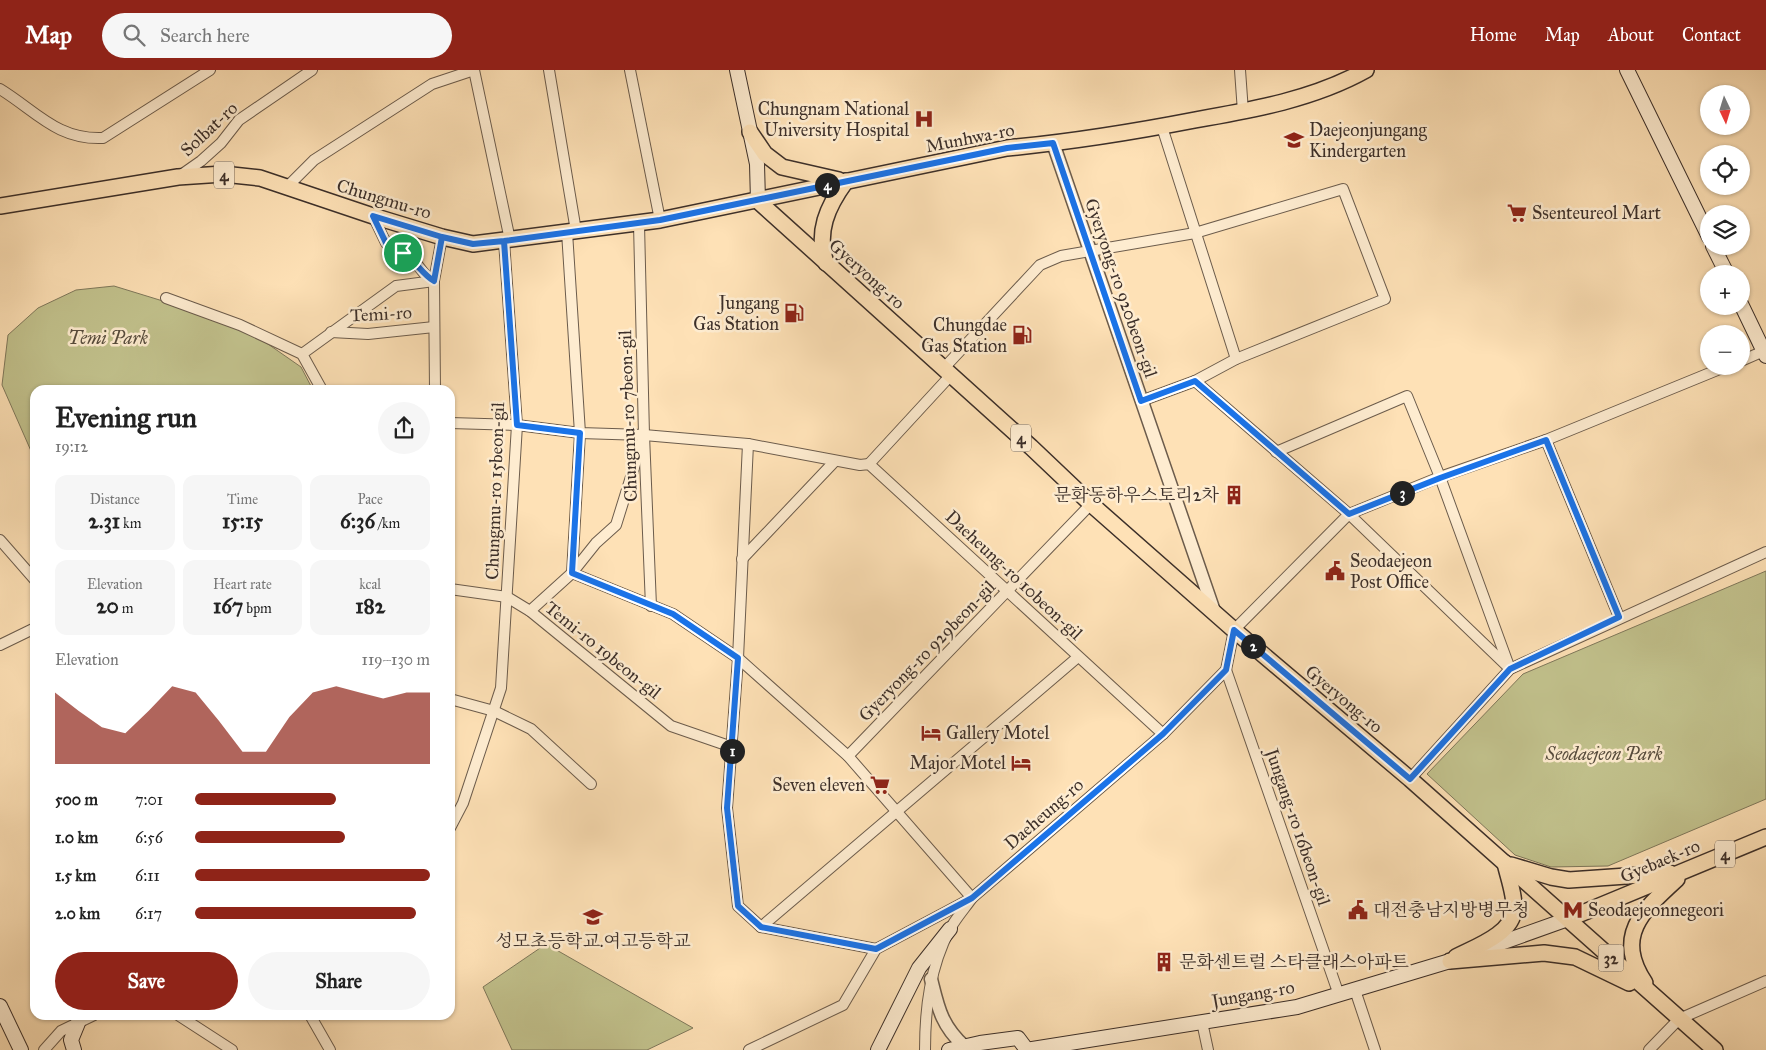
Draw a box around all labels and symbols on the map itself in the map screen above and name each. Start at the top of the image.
north arrow [1700,85,1750,135]
street label: Solbat-ro [176,97,242,161]
place label: Chungnam National University Hospital [758,98,909,141]
hospital icon: Chungnam National University Hospital [913,108,935,130]
street label: Munhwa-ro [924,119,1016,157]
place label: Daejeonjungang Kindergarten [1309,119,1428,163]
school or university icon: Daejeonjungang Kindergarten [1283,129,1305,151]
road number: 4 [214,162,234,188]
pin: 4 [814,172,840,198]
street label: Chungmu-ro [334,174,434,225]
street label: Gyeryong-ro 920beon-gil [1079,195,1162,381]
supermarket icon: Ssenteureol Mart [1506,202,1528,224]
place label: Ssenteureol Mart [1532,202,1661,224]
pin [382,232,424,274]
street label: Gyeryong-ro [824,234,909,315]
place label: Jungang Gas Station [693,292,780,335]
street label: Temi-ro [350,301,412,327]
fuel station icon: Jungang Gas Station [783,302,805,324]
place label: Chungdae Gas Station [921,314,1007,357]
fuel station icon: Chungdae Gas Station [1011,324,1033,346]
park label: Temi Park [68,327,148,349]
street label: Chungmu-ro 7beon-gil [614,329,643,502]
street label: Chungmu-ro 15beon-gil [481,402,510,580]
road number: 4 [1011,424,1031,452]
pin: 3 [1390,480,1414,506]
place label: 문화동하우스토리2차 [1054,484,1220,506]
building icon: 문화동하우스토리2차 [1223,484,1245,506]
street label: Daeheung-ro 10beon-gil [940,506,1087,645]
place label: Seodaejeon Post Office [1350,550,1432,593]
public building icon: Seodaejeon Post Office [1324,560,1346,582]
street label: Gyeryong-ro 929beon-gil [854,576,1001,727]
street label: Temi-ro 19beon-gil [540,596,666,704]
pin: 2 [1240,634,1266,658]
street label: Gyeryong-ro [1300,660,1387,739]
hotel icon: Gallery Motel [920,722,942,744]
place label: Gallery Motel [946,722,1049,744]
pin: 1 [720,738,744,764]
park label: Seodaejeon Park [1545,743,1662,765]
street label: Jungang-ro 16beon-gil [1259,744,1335,909]
place label: Major Motel [909,752,1006,774]
hotel icon: Major Motel [1010,752,1032,774]
place label: Seven eleven [772,774,865,796]
supermarket icon: Seven eleven [869,774,891,796]
street label: Daeheung-ro [1000,774,1089,855]
street label: Gyebaek-ro [1617,834,1703,888]
road number: 4 [1715,841,1735,868]
public building icon: 대전충남지방병무청 [1347,899,1369,921]
place label: 대전충남지방병무청 [1373,899,1530,921]
metro station icon: Seodaejeonnegeori [1562,899,1584,921]
place label: Seodaejeonnegeori [1588,899,1724,922]
school or university icon: 성모초등학교.여고등학교 [582,906,604,928]
place label: 성모초등학교.여고등학교 [495,930,691,952]
road number: 32 [1598,944,1624,971]
building icon: 문화센트럴 스타클래스아파트 [1153,951,1175,973]
place label: 문화센트럴 스타클래스아파트 [1179,951,1410,973]
street label: Jungang-ro [1208,976,1296,1013]

